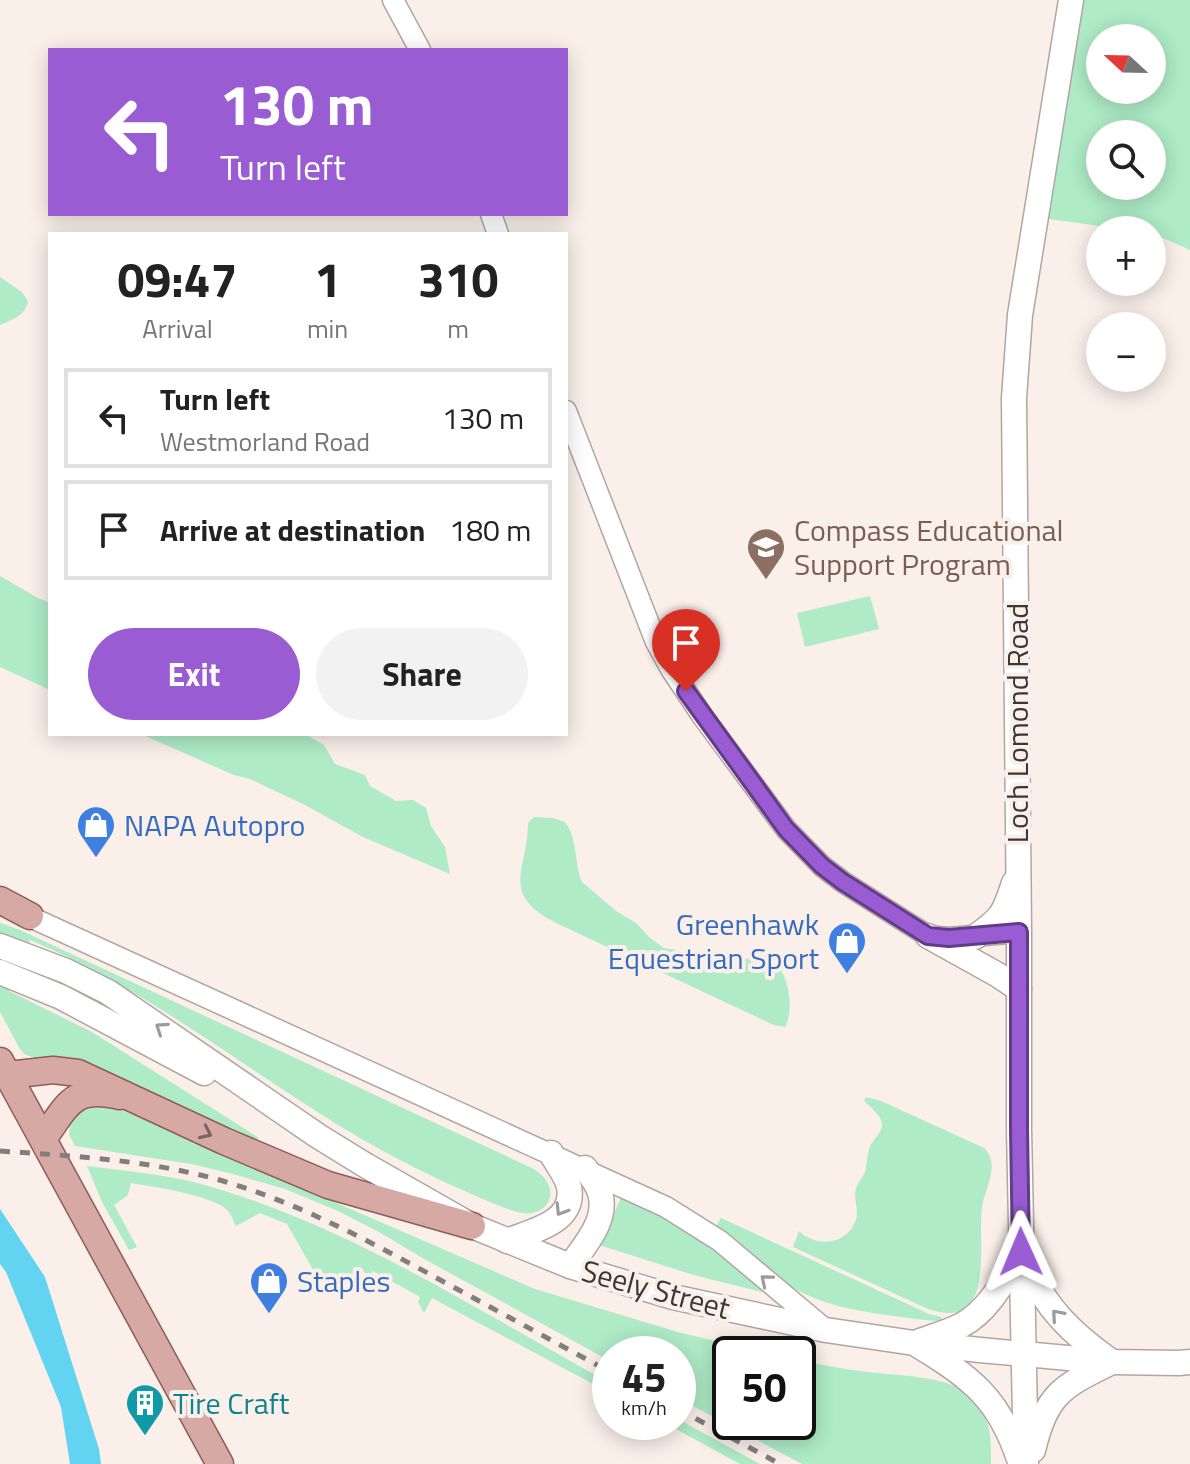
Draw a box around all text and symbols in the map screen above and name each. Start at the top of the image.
north arrow [1086,24,1166,104]
map controls [1086,24,1166,392]
text: 130 m [220,62,373,147]
icon: left [88,80,192,184]
button: search [1086,120,1166,200]
text: Turn left [220,139,346,194]
button: + [1086,216,1166,296]
text: 09:47 [118,243,237,316]
text: 1 [314,243,341,316]
text: 310 [418,243,498,316]
text: Arrival [142,309,213,348]
text: min [307,309,348,348]
text: m [447,309,469,348]
button: − [1086,312,1166,392]
text: Turn left [160,376,270,422]
text: 130 m [442,395,524,441]
icon: left [92,396,136,440]
text: Westmorland Road [160,422,370,461]
text: Arrive at destination [160,507,425,553]
text: 180 m [449,507,531,553]
place label: Compass Educational Support Program [794,507,1064,587]
icon: arrive [92,508,136,552]
school or university icon: Compass Educational Support Program [745,526,787,581]
street label: Loch Lomond Road [994,603,1040,843]
pin [652,609,720,691]
icon: arrive [664,621,708,665]
button: Exit [88,628,300,720]
button: Share [316,628,528,720]
place label: NAPA Autopro [124,802,305,848]
shop icon: NAPA Autopro [75,804,117,859]
place label: Greenhawk Equestrian Sport [608,901,819,981]
shop icon: Greenhawk Equestrian Sport [826,920,868,975]
one-way arrow [156,1023,170,1038]
one-way arrow [197,1123,212,1138]
one-way arrow [556,1202,571,1216]
position arrow [979,1210,1063,1294]
street label: Seely Street [577,1247,736,1331]
place label: Staples [297,1258,390,1304]
shop icon: Staples [248,1260,290,1315]
one-way arrow [761,1275,776,1290]
one-way arrow [1052,1309,1067,1324]
speed limit sign: 50 [712,1336,816,1440]
text: 45 [622,1347,666,1408]
place label: Tire Craft [173,1380,290,1426]
building icon: Tire Craft [124,1382,166,1437]
text: km/h [621,1392,667,1423]

